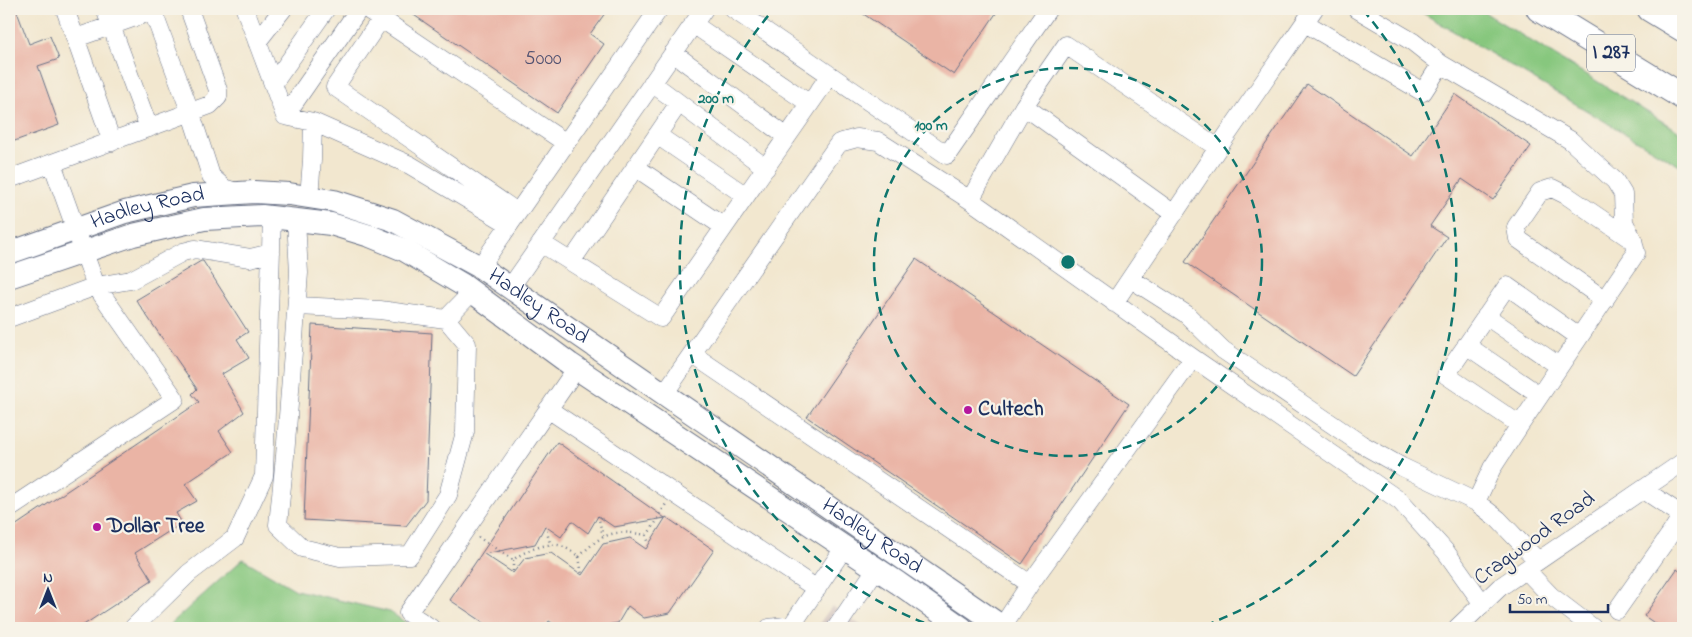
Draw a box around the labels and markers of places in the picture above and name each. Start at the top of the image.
centre of rings [1059,253,1077,271]
place label: Cultech [978,394,1044,426]
marker: Cultech [962,404,974,416]
place label: Dollar Tree [106,511,206,543]
marker: Dollar Tree [91,521,103,533]

